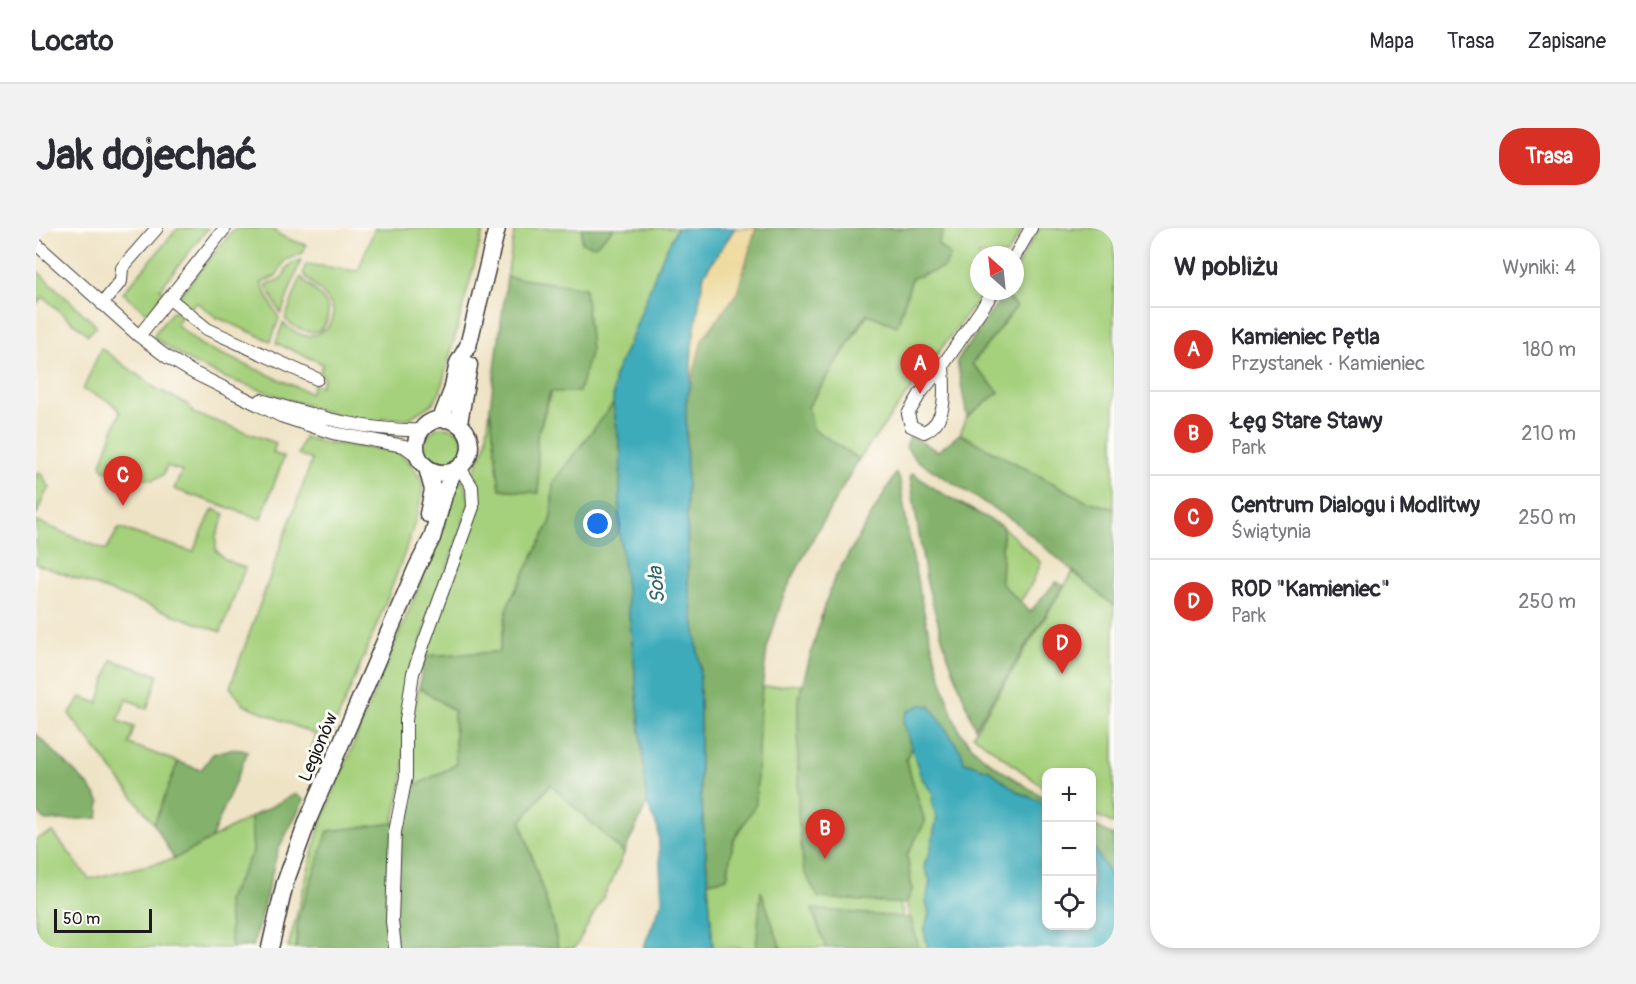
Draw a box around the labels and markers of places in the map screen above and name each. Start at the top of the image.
pin: A [900,344,940,394]
pin: C [104,456,142,506]
pin: D [1042,624,1082,674]
pin: B [806,810,844,859]

